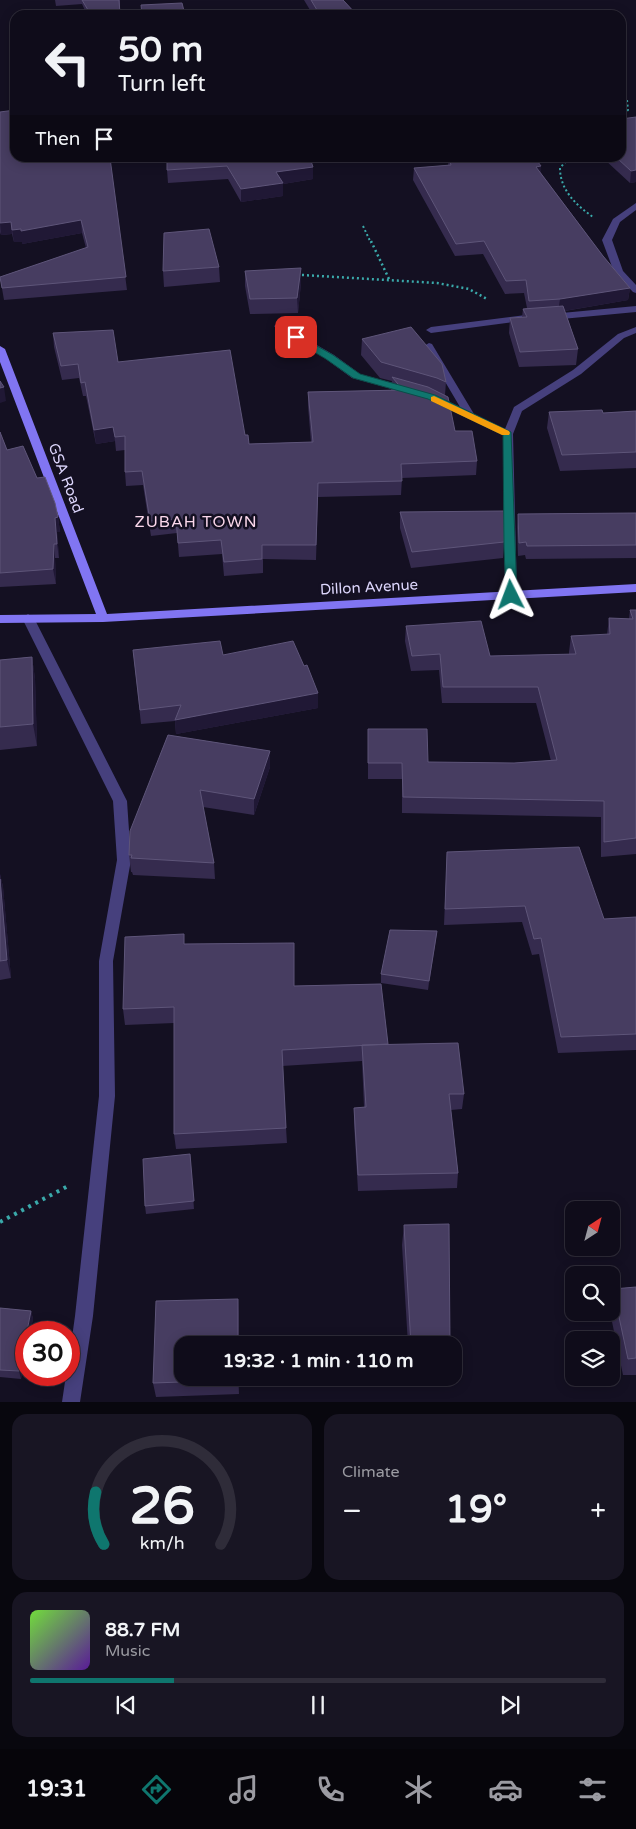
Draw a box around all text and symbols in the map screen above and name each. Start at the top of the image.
text: 50 m [118,29,203,71]
icon: left [35,30,100,95]
text: Turn left [118,71,206,97]
icon: arrive [90,125,118,153]
text: Then [35,128,80,150]
pin [275,316,317,358]
icon: arrive [282,323,310,351]
street label: GSA Road [44,441,88,515]
district label: ZUBAH TOWN [135,512,257,532]
position arrow [484,568,536,620]
street label: Dillon Avenue [320,575,418,599]
north arrow [565,1201,620,1256]
map controls [565,1201,620,1386]
button: search [565,1266,620,1321]
speed limit sign: 30 [15,1321,80,1386]
button: layers [565,1331,620,1386]
text: 19:32 · 1 min · 110 m [222,1350,414,1372]
text: Climate [342,1462,400,1482]
text: 26 [129,1475,195,1538]
text: 19° [445,1487,507,1533]
text: − [342,1494,362,1528]
text: + [590,1494,606,1528]
text: km/h [140,1533,184,1554]
text: 88.7 FM [105,1619,180,1641]
text: Music [105,1641,150,1661]
icon: previous [112,1691,140,1719]
icon: pause [304,1691,332,1719]
icon: next [496,1691,524,1719]
icon: directions [139,1772,174,1807]
icon: music [226,1772,261,1807]
icon: phone [313,1772,348,1807]
icon: climate [401,1772,436,1807]
icon: car [488,1772,523,1807]
icon: filters [575,1772,610,1807]
text: 19:31 [26,1776,87,1802]

